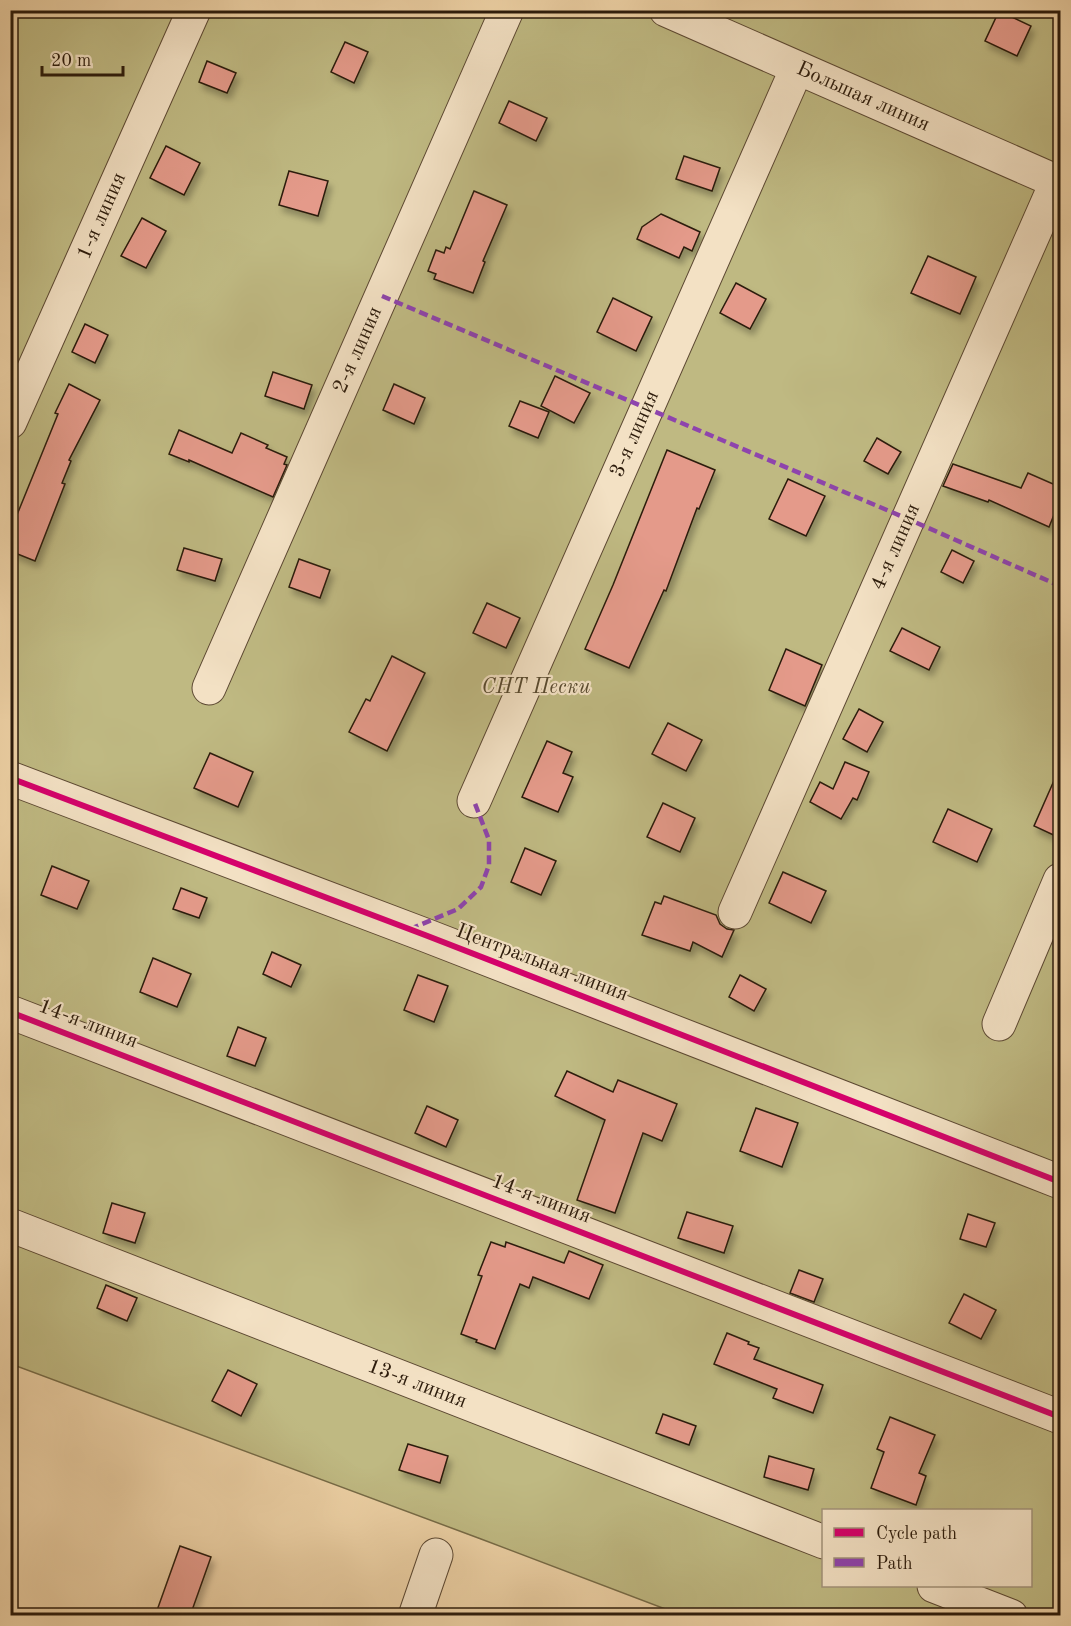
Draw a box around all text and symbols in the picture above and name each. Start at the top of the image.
scale bar [42,39,123,77]
text: 20 m [51,52,91,70]
street label: Большая линия [793,58,933,136]
street label: 1-я линия [74,169,130,262]
street label: 2-я линия [330,303,386,396]
street label: 3-я линия [607,387,663,480]
street label: 4-я линия [868,500,924,593]
park label: СНТ Пески [482,677,590,698]
street label: Центральная линия [453,920,631,1006]
street label: 14-я линия [35,995,141,1053]
street label: 14-я линия [488,1170,594,1228]
street label: 13-я линия [364,1355,470,1413]
legend [822,1509,1032,1587]
text: Cycle path [876,1525,957,1543]
text: Path [876,1555,913,1573]

